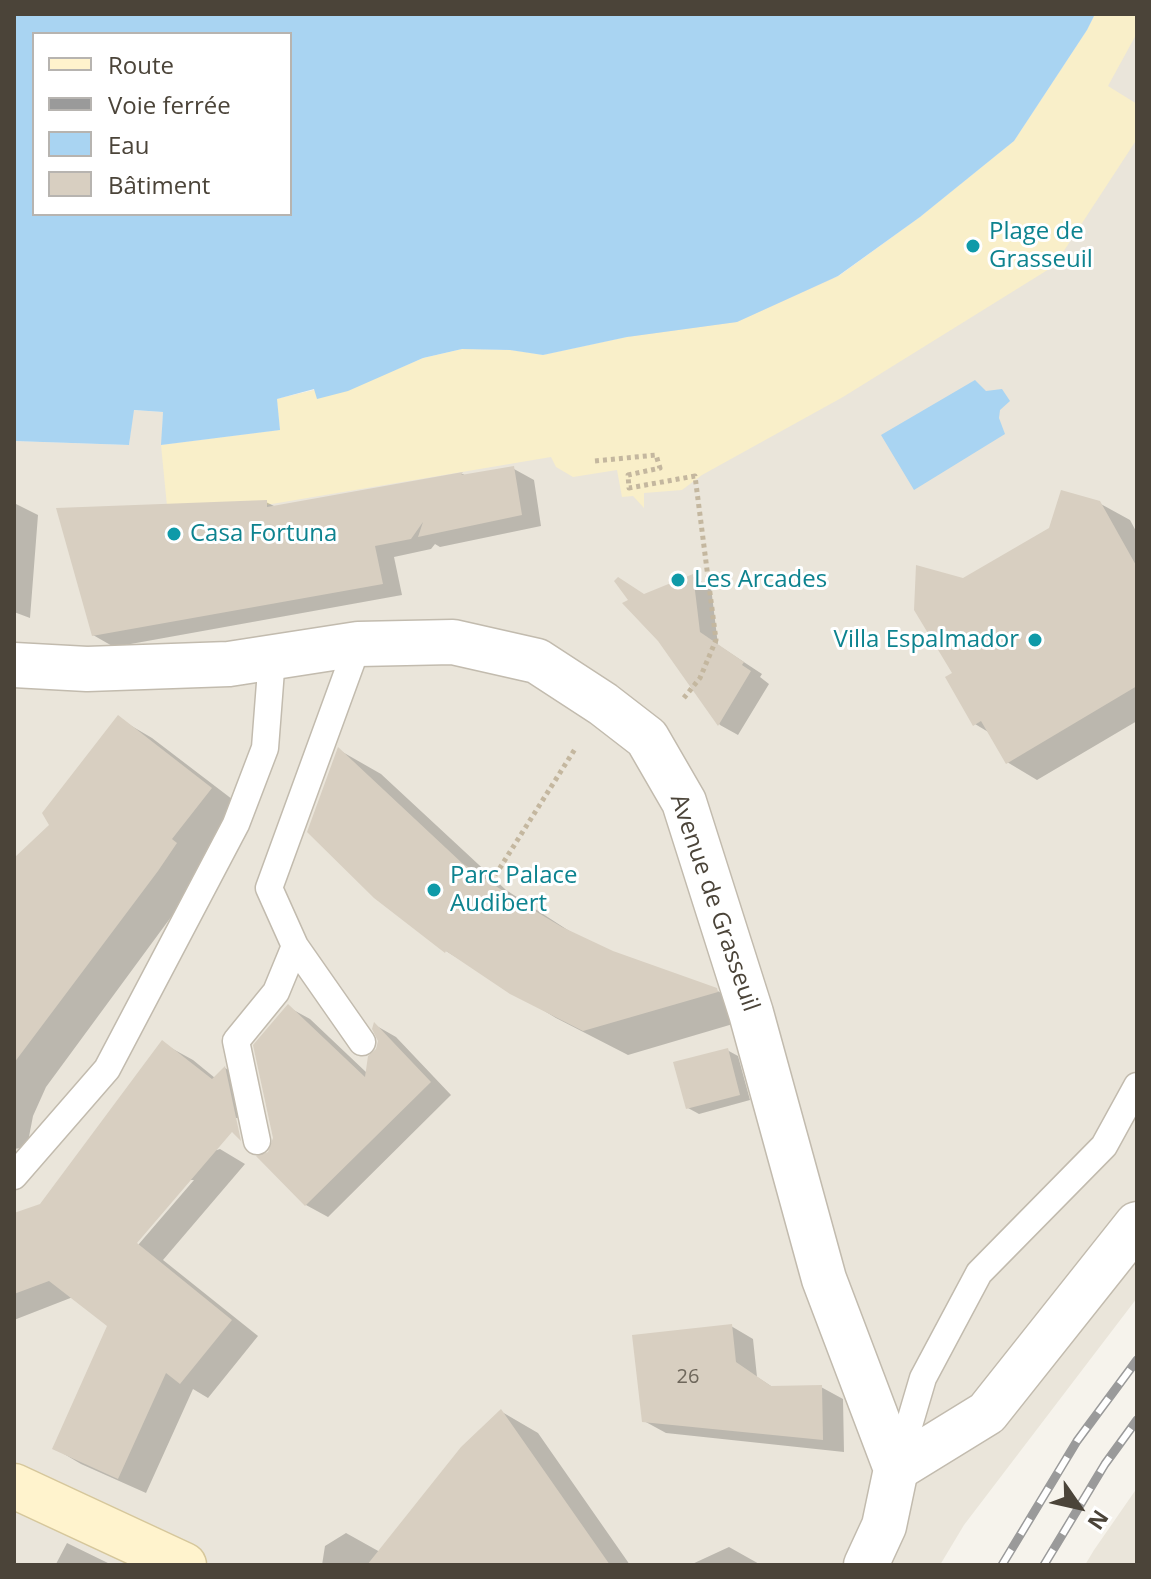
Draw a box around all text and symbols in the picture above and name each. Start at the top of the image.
legend [32,32,292,216]
text: Route [108,48,174,81]
text: Voie ferrée [108,88,231,121]
text: Eau [108,128,149,161]
text: Bâtiment [108,168,210,201]
place label: Plage de Grasseuil [989,218,1093,274]
marker: Plage de Grasseuil [964,237,982,255]
place label: Casa Fortuna [190,520,337,548]
marker: Casa Fortuna [165,525,183,543]
place label: Les Arcades [694,566,827,594]
marker: Les Arcades [669,571,687,589]
place label: Villa Espalmador [834,626,1019,654]
marker: Villa Espalmador [1026,631,1044,649]
street label: Avenue de Grasseuil [663,791,765,1015]
place label: Parc Palace Audibert [450,862,577,918]
marker: Parc Palace Audibert [425,881,443,899]
house number: 26 [677,1365,699,1389]
north arrow [1039,1467,1119,1547]
text: N [1081,1505,1116,1536]

